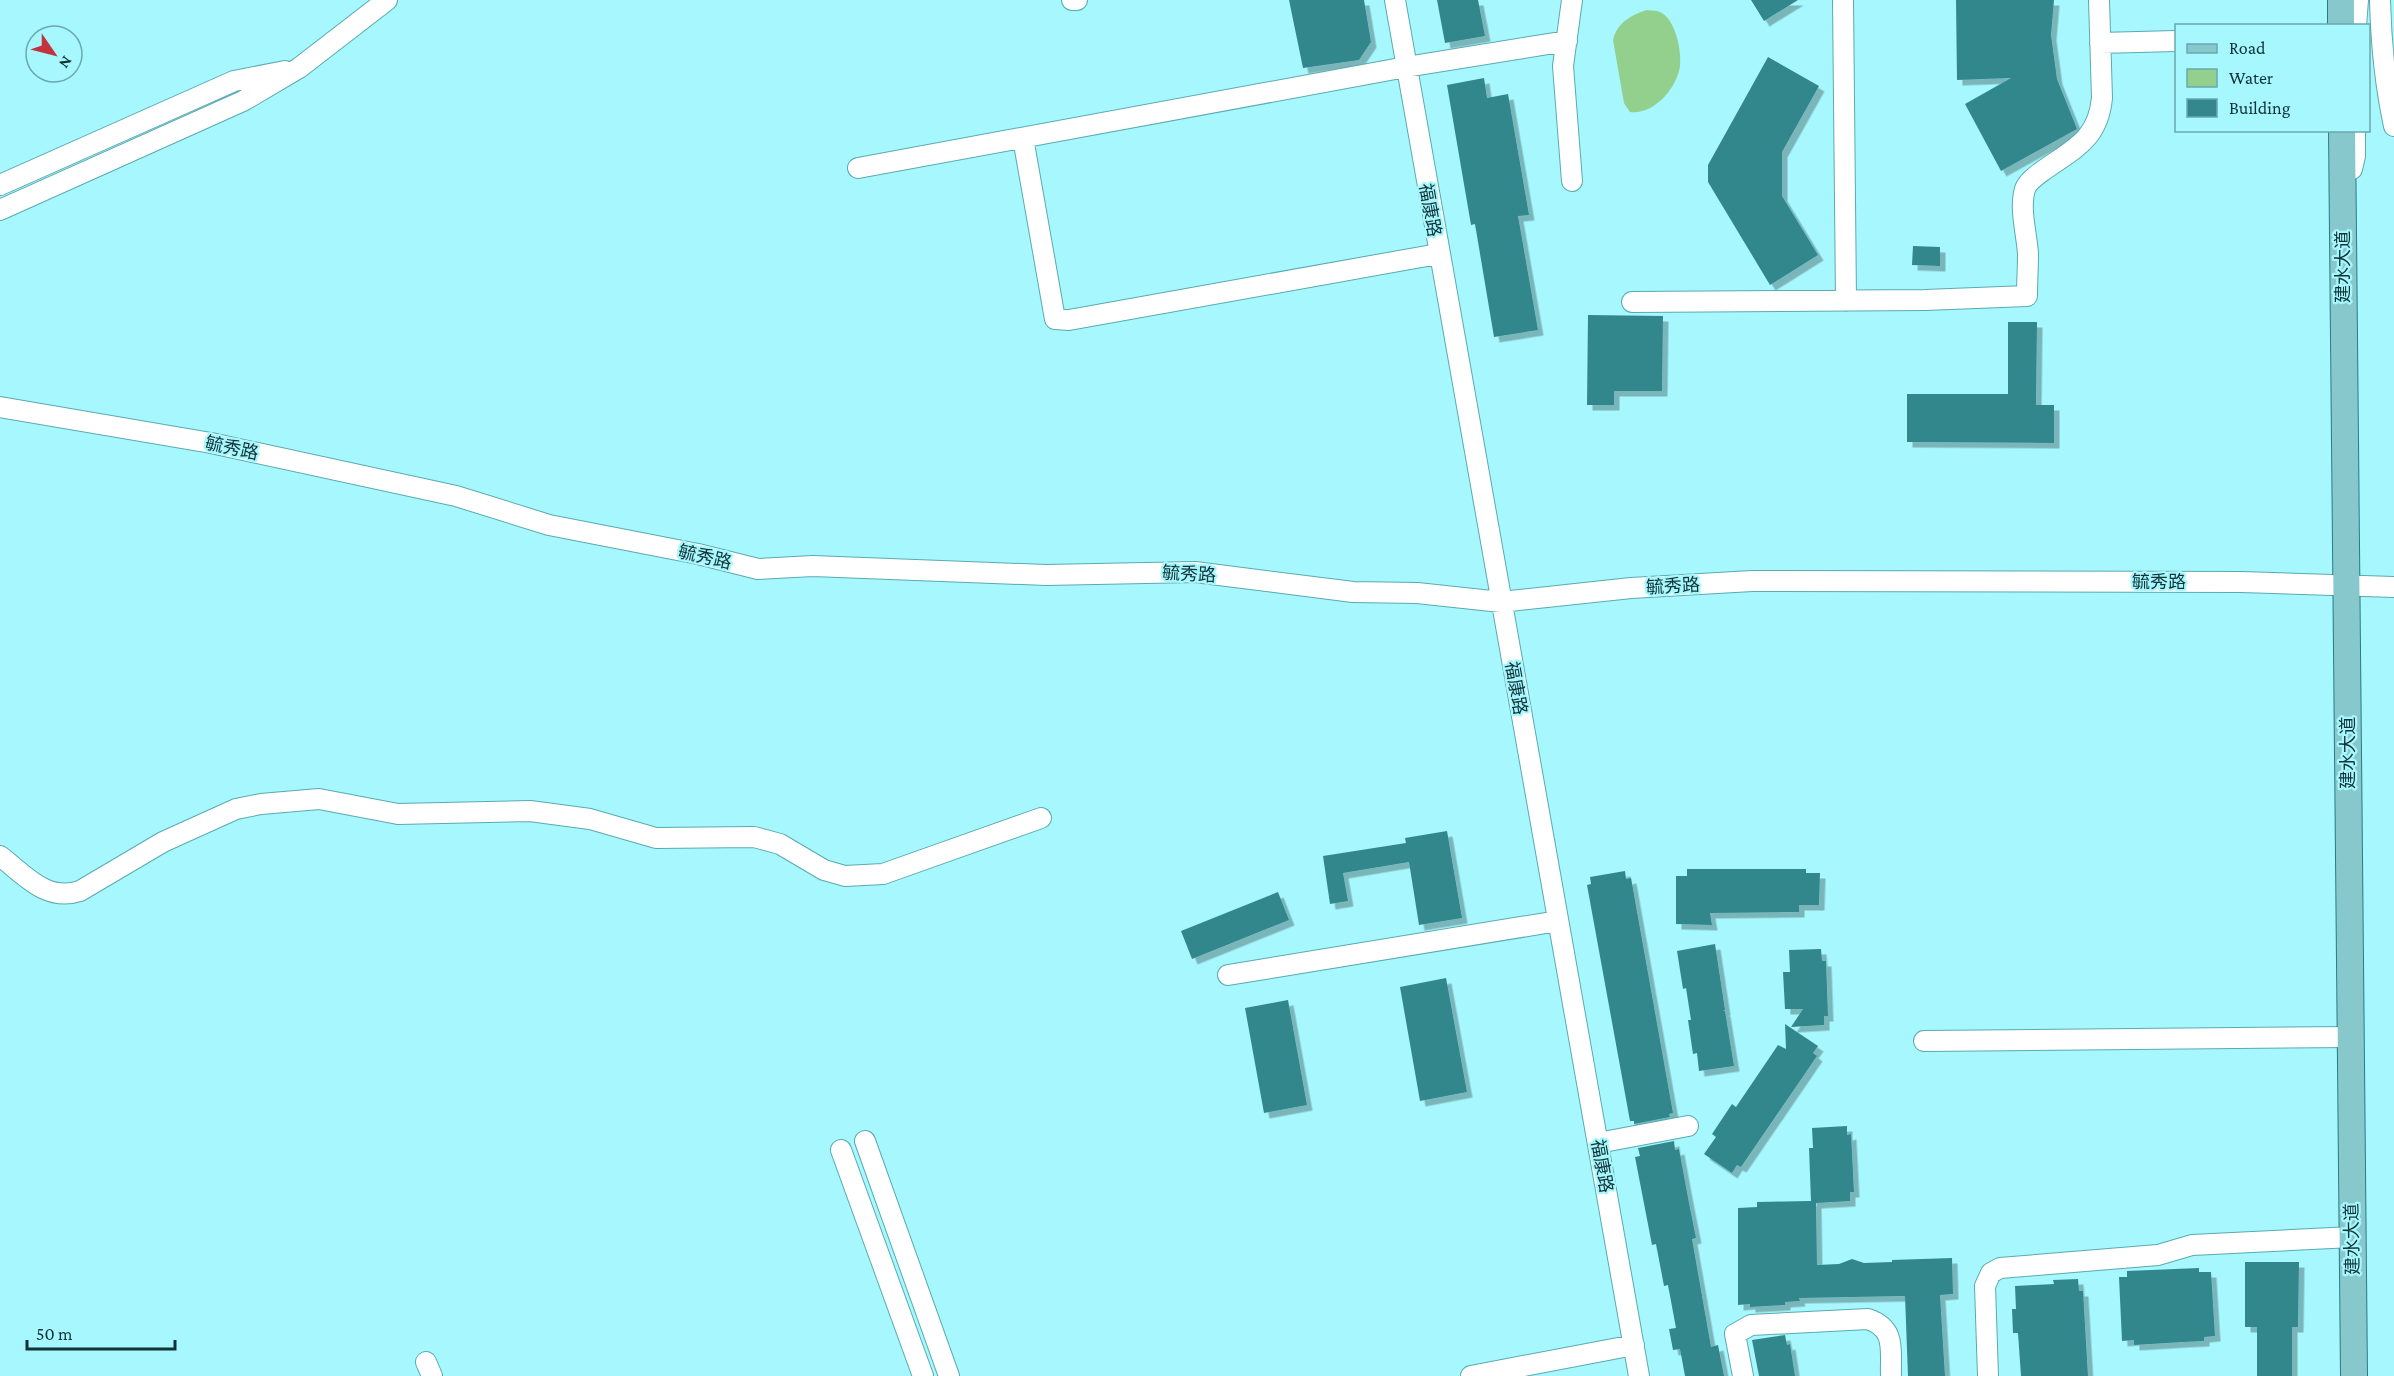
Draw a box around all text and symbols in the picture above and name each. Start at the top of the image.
north arrow [24,24,84,84]
legend [2175,24,2370,132]
text: Road [2229,38,2266,58]
text: N [56,53,76,72]
text: Water [2229,68,2274,88]
text: Building [2229,98,2291,118]
street label: 福康路 [1415,182,1445,238]
street label: 建水大道 [2333,231,2353,303]
street label: 毓秀路 [204,433,260,463]
street label: 毓秀路 [676,541,734,573]
street label: 毓秀路 [1162,563,1216,585]
street label: 毓秀路 [2132,572,2186,592]
street label: 毓秀路 [1646,575,1700,597]
street label: 福康路 [1501,660,1531,716]
street label: 建水大道 [2338,717,2358,789]
street label: 福康路 [1587,1138,1617,1194]
street label: 建水大道 [2341,1203,2363,1275]
scale bar [27,1313,176,1351]
text: 50 m [36,1324,73,1344]

